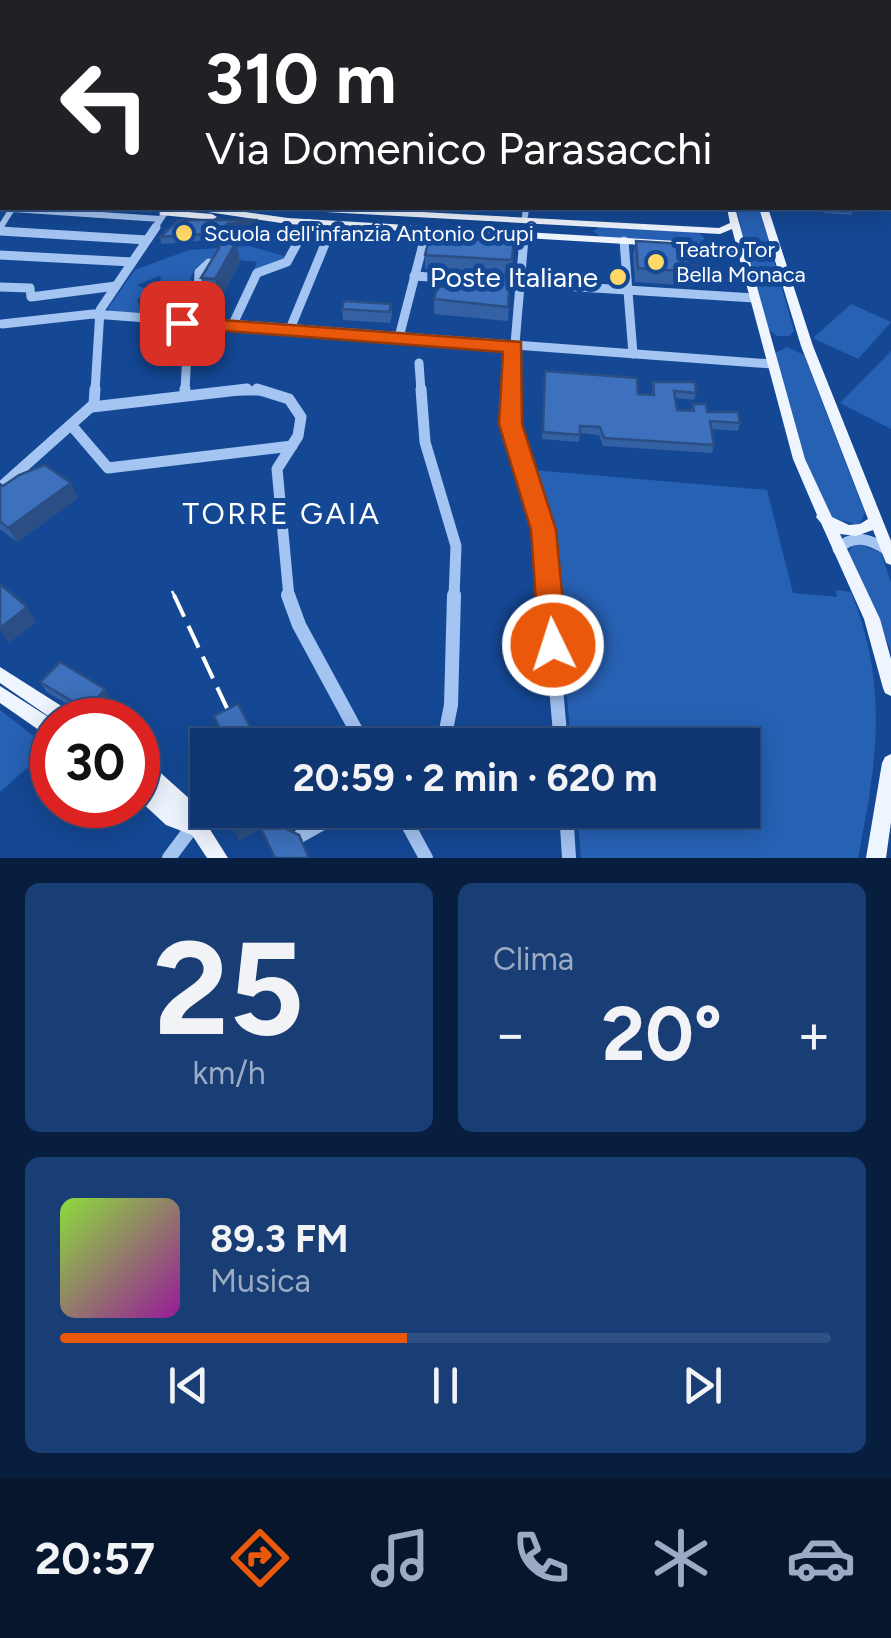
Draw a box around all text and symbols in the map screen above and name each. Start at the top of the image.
text: 310 m [205,36,397,121]
icon: left [40,40,170,170]
text: Via Domenico Parasacchi [205,121,713,175]
place label: Scuola dell'infanzia Antonio Crupi [204,220,534,247]
marker: Scuola dell'infanzia Antonio Crupi [173,222,195,244]
place label: Teatro Tor Bella Monaca [676,236,806,288]
marker: Teatro Tor Bella Monaca [645,251,667,273]
place label: Poste Italiane [430,260,598,294]
marker: Poste Italiane [607,266,629,288]
pin [140,281,225,366]
icon: arrive [155,296,210,351]
district label: TORRE GAIA [183,495,381,532]
position arrow [501,593,605,697]
speed limit sign: 30 [30,698,160,828]
text: 20:59 · 2 min · 620 m [293,755,657,801]
text: 25 [154,911,304,1067]
text: Clima [493,940,574,978]
text: 20° [602,989,722,1079]
text: − [493,1001,527,1067]
text: + [797,1001,831,1067]
text: km/h [192,1054,266,1092]
text: 89.3 FM [210,1216,349,1262]
text: Musica [210,1262,311,1300]
icon: previous [161,1358,216,1413]
icon: pause [418,1358,473,1413]
icon: next [675,1358,730,1413]
icon: directions [225,1523,295,1593]
icon: music [365,1523,435,1593]
icon: phone [506,1523,576,1593]
icon: climate [646,1523,716,1593]
icon: car [786,1523,856,1593]
text: 20:57 [35,1531,155,1585]

